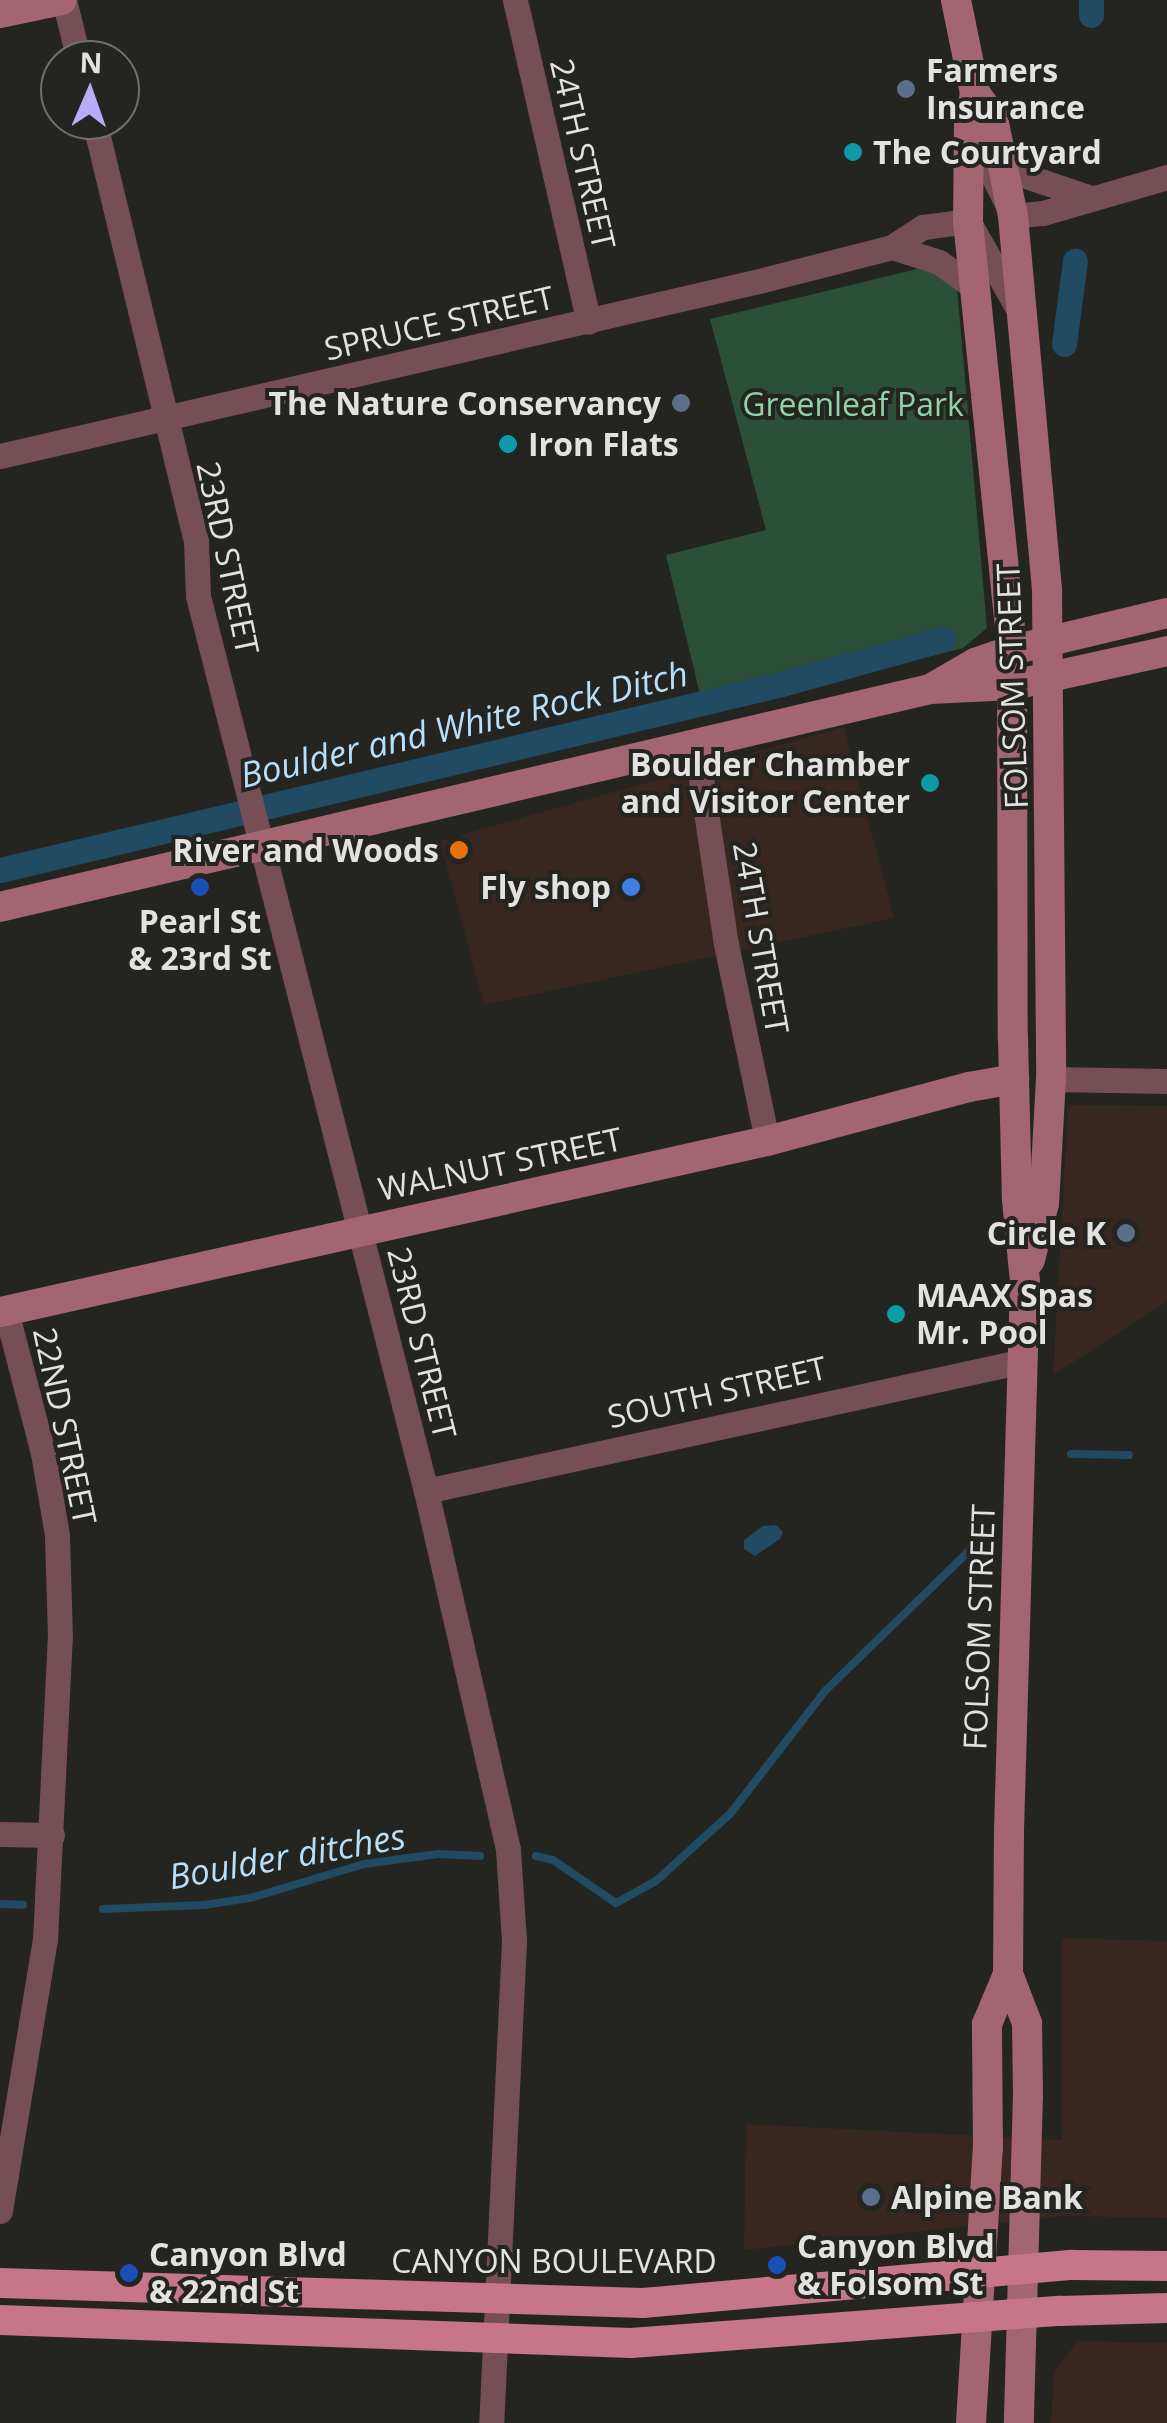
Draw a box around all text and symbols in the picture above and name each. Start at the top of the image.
north arrow [40,40,140,140]
text: N [79,43,103,81]
place label: Farmers Insurance [926,52,1085,127]
street label: 24TH STREET [542,55,624,253]
marker: Farmers Insurance [895,78,917,100]
place label: The Courtyard [873,133,1102,171]
marker: The Courtyard [842,141,864,163]
street label: SPRUCE STREET [321,278,557,368]
place label: The Nature Conservancy [268,384,661,422]
park label: Greenleaf Park [742,385,964,423]
marker: The Nature Conservancy [670,392,692,414]
place label: Iron Flats [528,425,679,463]
marker: Iron Flats [497,433,519,455]
street label: 23RD STREET [189,458,267,658]
street label: FOLSOM STREET [989,563,1035,809]
water label: Boulder and White Rock Ditch [236,652,692,796]
place label: Boulder Chamber and Visitor Center [621,746,910,821]
marker: Boulder Chamber and Visitor Center [919,772,941,794]
place label: River and Woods [173,831,439,869]
marker: River and Woods [448,839,470,861]
street label: 24TH STREET [725,839,797,1037]
place label: Fly shop [480,868,611,906]
marker: Pearl St & 23rd St [189,876,211,898]
marker: Fly shop [620,876,642,898]
place label: Pearl St & 23rd St [128,903,272,978]
street label: WALNUT STREET [375,1119,625,1209]
place label: Circle K [987,1214,1106,1252]
marker: Circle K [1115,1222,1137,1244]
street label: 23RD STREET [380,1243,464,1443]
place label: MAAX Spas Mr. Pool [916,1277,1093,1352]
marker: MAAX Spas Mr. Pool [885,1303,907,1325]
street label: 22ND STREET [25,1324,105,1528]
street label: SOUTH STREET [604,1348,830,1436]
street label: FOLSOM STREET [956,1504,1002,1750]
water label: Boulder ditches [165,1815,409,1897]
place label: Alpine Bank [891,2178,1083,2216]
marker: Alpine Bank [860,2186,882,2208]
place label: Canyon Blvd & Folsom St [797,2228,995,2303]
place label: Canyon Blvd & 22nd St [149,2236,347,2311]
street label: CANYON BOULEVARD [391,2242,717,2280]
marker: Canyon Blvd & Folsom St [766,2254,788,2276]
marker: Canyon Blvd & 22nd St [118,2262,140,2284]

